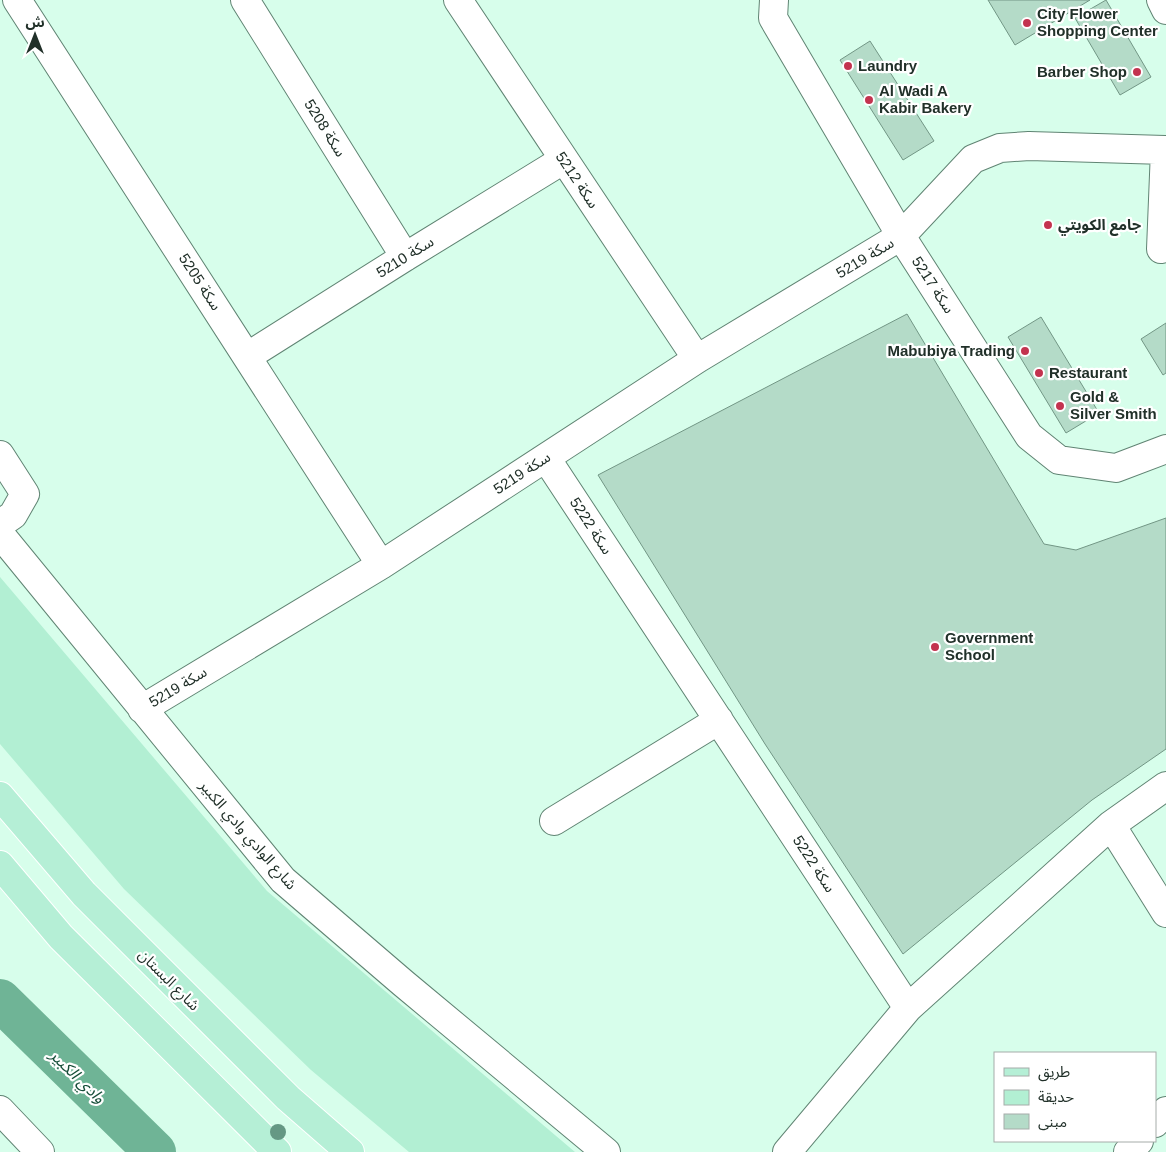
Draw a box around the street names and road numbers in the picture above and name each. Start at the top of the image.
street label: سكة 5208 [301,96,350,160]
street label: سكة 5212 [552,148,603,211]
street label: سكة 5210 [373,232,437,281]
street label: سكة 5219 [833,234,897,281]
street label: سكة 5205 [176,250,225,313]
street label: سكة 5217 [909,253,958,316]
street label: سكة 5219 [490,448,553,497]
street label: سكة 5222 [567,494,616,557]
street label: سكة 5219 [146,663,210,710]
street label: شارع الوادي وادي الكبير [193,776,301,896]
street label: سكة 5222 [790,832,839,895]
street label: شارع البستان [133,946,203,1017]

